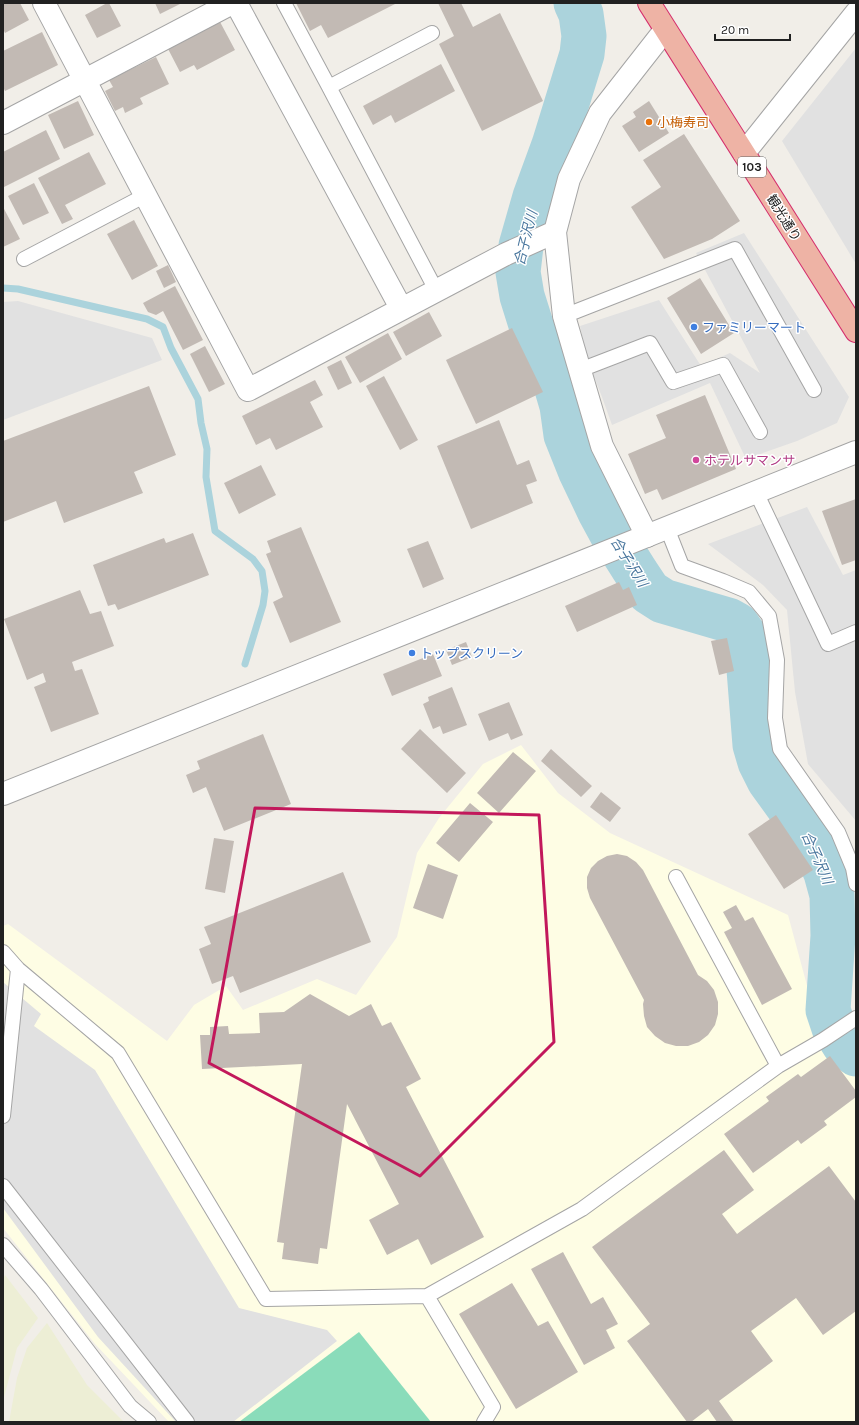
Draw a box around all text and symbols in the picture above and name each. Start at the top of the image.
scale bar [715,16,790,42]
text: 20 m [721,23,749,37]
place label: 小梅寿司 [657,115,709,130]
marker: 小梅寿司 [644,117,654,127]
road number: 103 [738,157,766,177]
street label: 観光通り [764,192,804,244]
water label: 合子沢川 [511,207,542,267]
place label: ファミリーマート [702,320,806,335]
marker: ファミリーマート [689,322,699,332]
place label: ホテルサマンサ [704,453,795,468]
marker: ホテルサマンサ [691,455,701,465]
water label: 合子沢川 [607,534,652,592]
place label: トップスクリーン [420,646,523,661]
marker: トップスクリーン [407,648,417,658]
water label: 合子沢川 [798,829,837,889]

